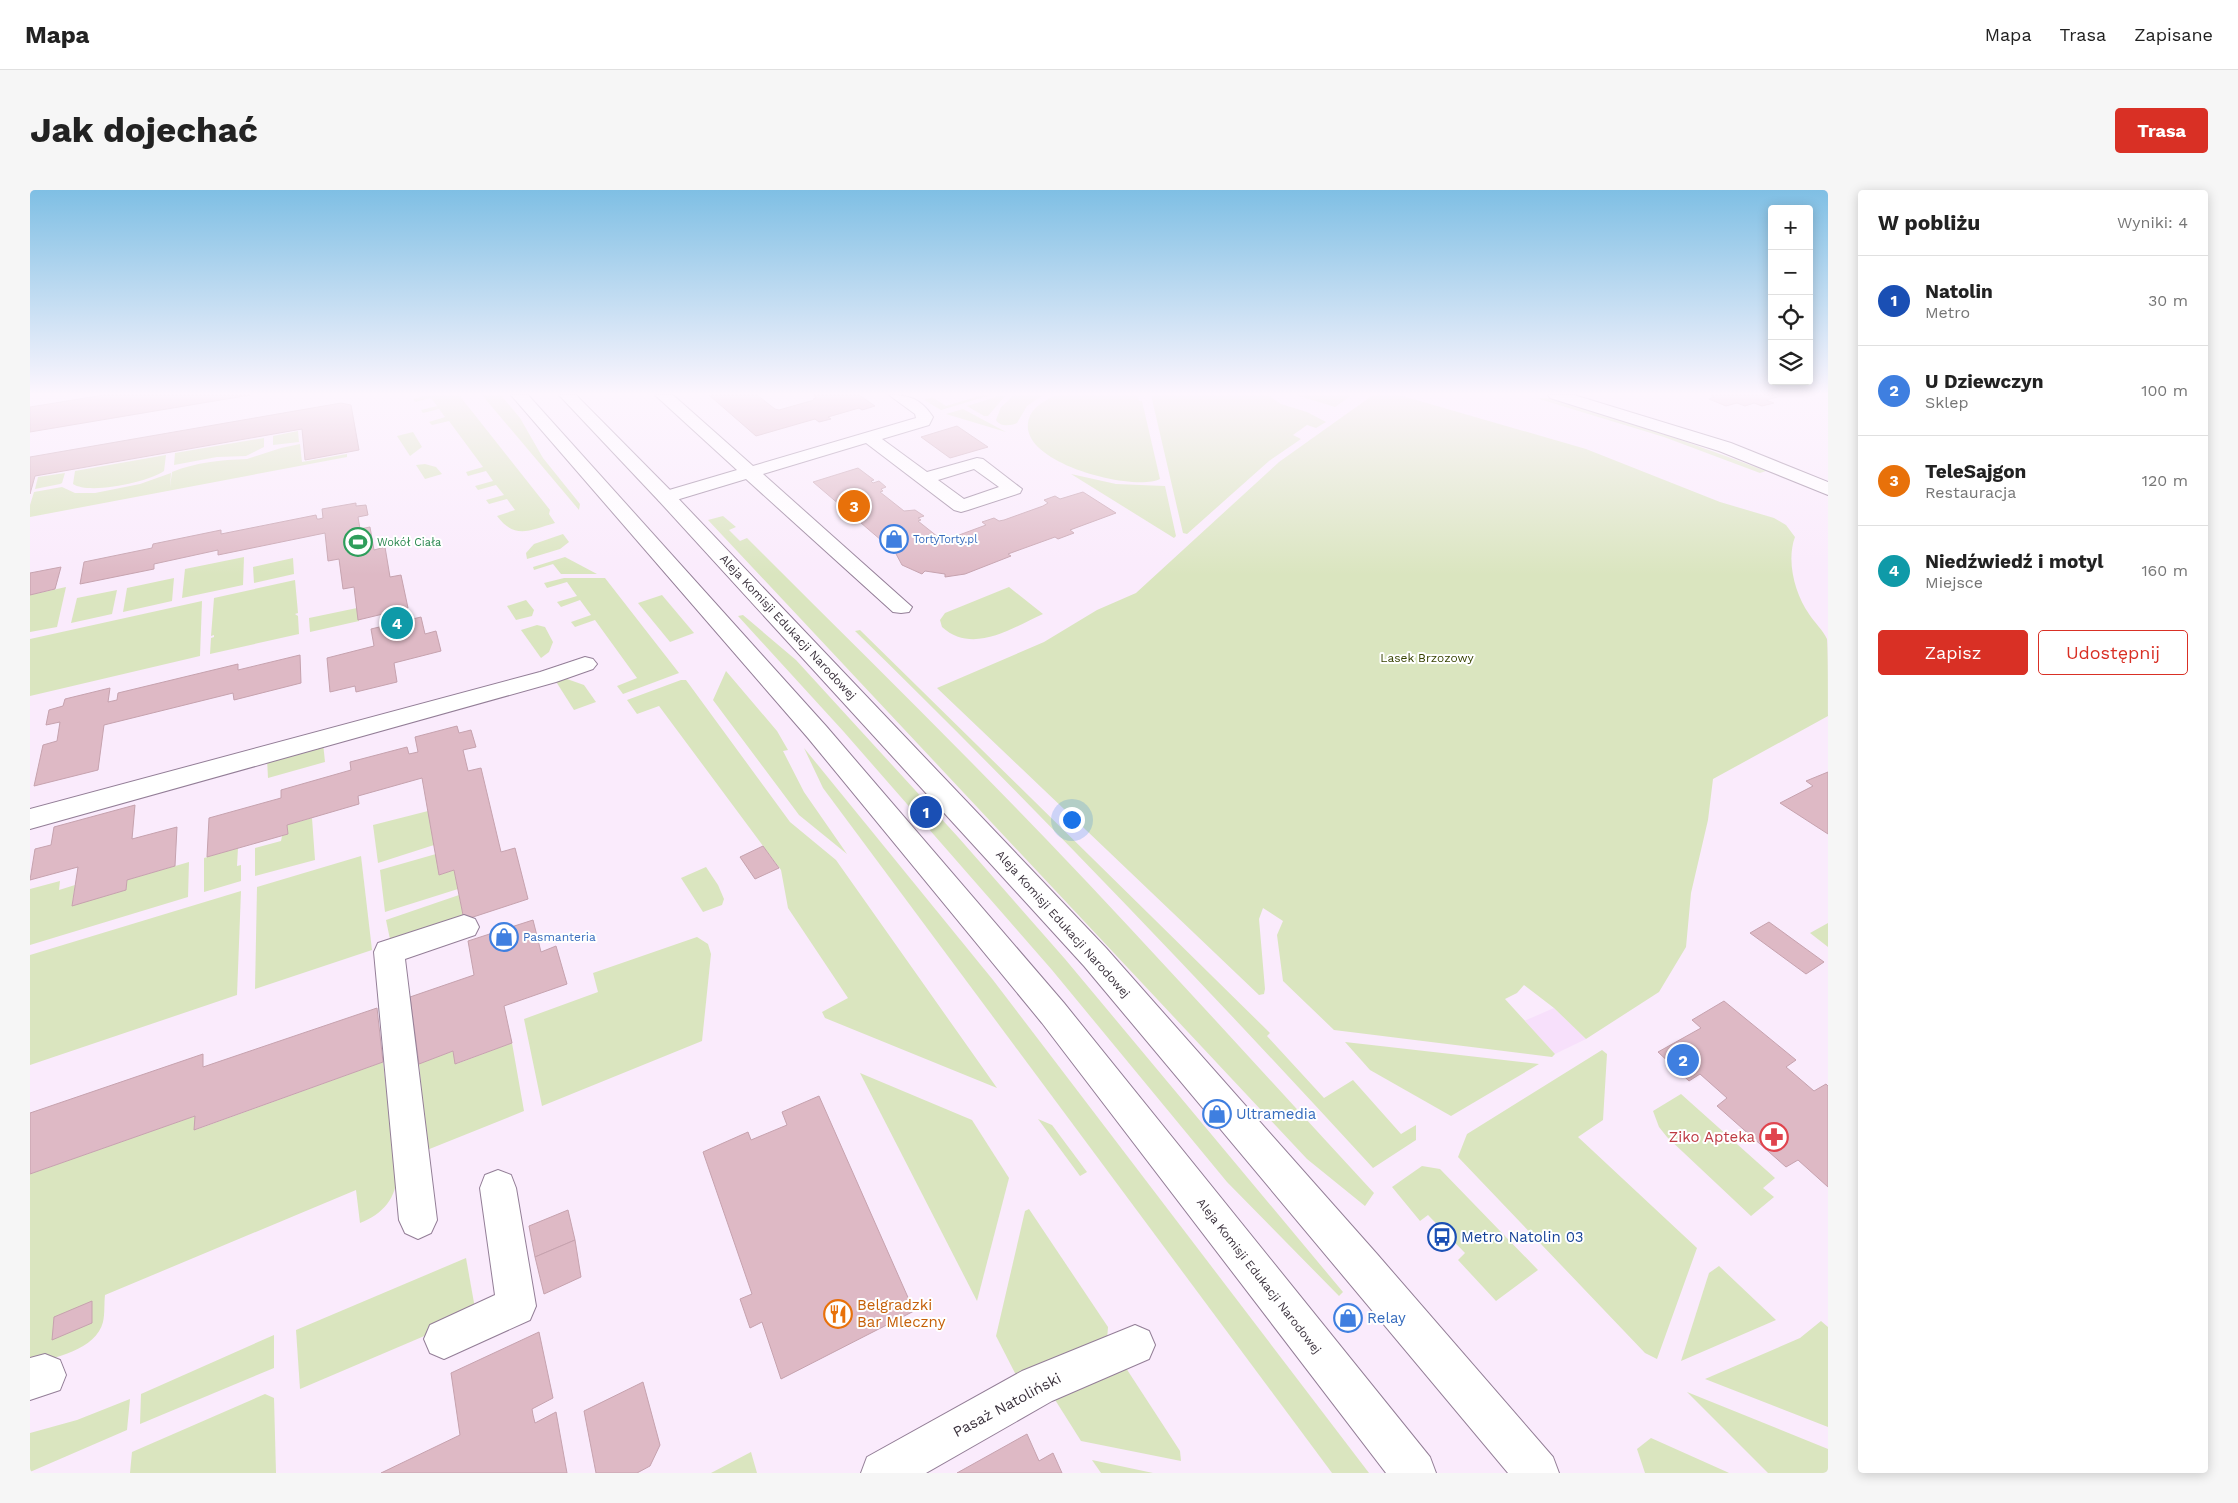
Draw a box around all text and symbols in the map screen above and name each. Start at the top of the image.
text: Mapa [25,21,90,49]
text: Mapa [1985,24,2032,45]
text: Trasa [2060,24,2106,45]
text: Zapisane [2134,24,2213,45]
button: Trasa [2115,108,2208,153]
text: Jak dojechać [30,109,258,151]
map controls [1768,205,1813,385]
button: + [1768,205,1813,250]
text: W pobliżu [1878,210,1980,235]
text: Wyniki: 4 [2117,213,2188,232]
button: − [1768,250,1813,295]
text: Natolin [1925,280,1993,303]
text: 1 [1891,291,1897,310]
text: 30 m [2148,291,2188,310]
button: locate [1768,295,1813,340]
text: Metro [1925,303,1970,322]
button: layers [1768,340,1813,385]
text: U Dziewczyn [1925,370,2044,393]
text: 2 [1889,381,1899,400]
text: 100 m [2141,381,2188,400]
text: Sklep [1925,393,1969,412]
text: TeleSajgon [1925,460,2026,483]
text: 3 [1889,471,1899,490]
text: 120 m [2142,471,2188,490]
text: Restauracja [1925,483,2016,502]
pin: 3 [838,487,870,525]
shop icon: TortyTorty.pl [879,524,909,554]
sports icon: Wokół Ciała [343,527,373,557]
place label: TortyTorty.pl [913,533,978,546]
place label: Wokół Ciała [377,536,441,549]
text: Niedźwiedź i motyl [1925,550,2103,573]
street label: Aleja Komisji Edukacji Narodowej [717,552,859,702]
text: 4 [1889,561,1899,580]
text: 160 m [2141,561,2188,580]
text: Miejsce [1925,573,1983,592]
pin: 4 [381,604,413,642]
button: Zapisz [1878,630,2028,675]
button: Udostępnij [2038,630,2188,675]
park label: Lasek Brzozowy [1380,651,1475,665]
pin: 1 [910,793,942,831]
your location [1059,807,1085,833]
street label: Aleja Komisji Edukacji Narodowej [993,848,1133,1000]
shop icon: Pasmanteria [489,922,519,952]
place label: Pasmanteria [523,930,596,944]
pin: 2 [1667,1041,1699,1079]
shop icon: Ultramedia [1202,1099,1232,1129]
place label: Ultramedia [1236,1105,1317,1123]
pharmacy icon: Ziko Apteka [1759,1122,1789,1152]
place label: Ziko Apteka [1669,1128,1755,1146]
street label: Aleja Komisji Edukacji Narodowej [1194,1196,1324,1356]
bus stop icon: Metro Natolin 03 [1427,1222,1457,1252]
place label: Metro Natolin 03 [1461,1228,1584,1246]
place label: Belgradzki Bar Mleczny [857,1296,946,1331]
restaurant icon: Belgradzki Bar Mleczny [823,1299,853,1329]
shop icon: Relay [1333,1303,1363,1333]
place label: Relay [1367,1309,1406,1327]
street label: Pasaż Natoliński [950,1369,1064,1441]

